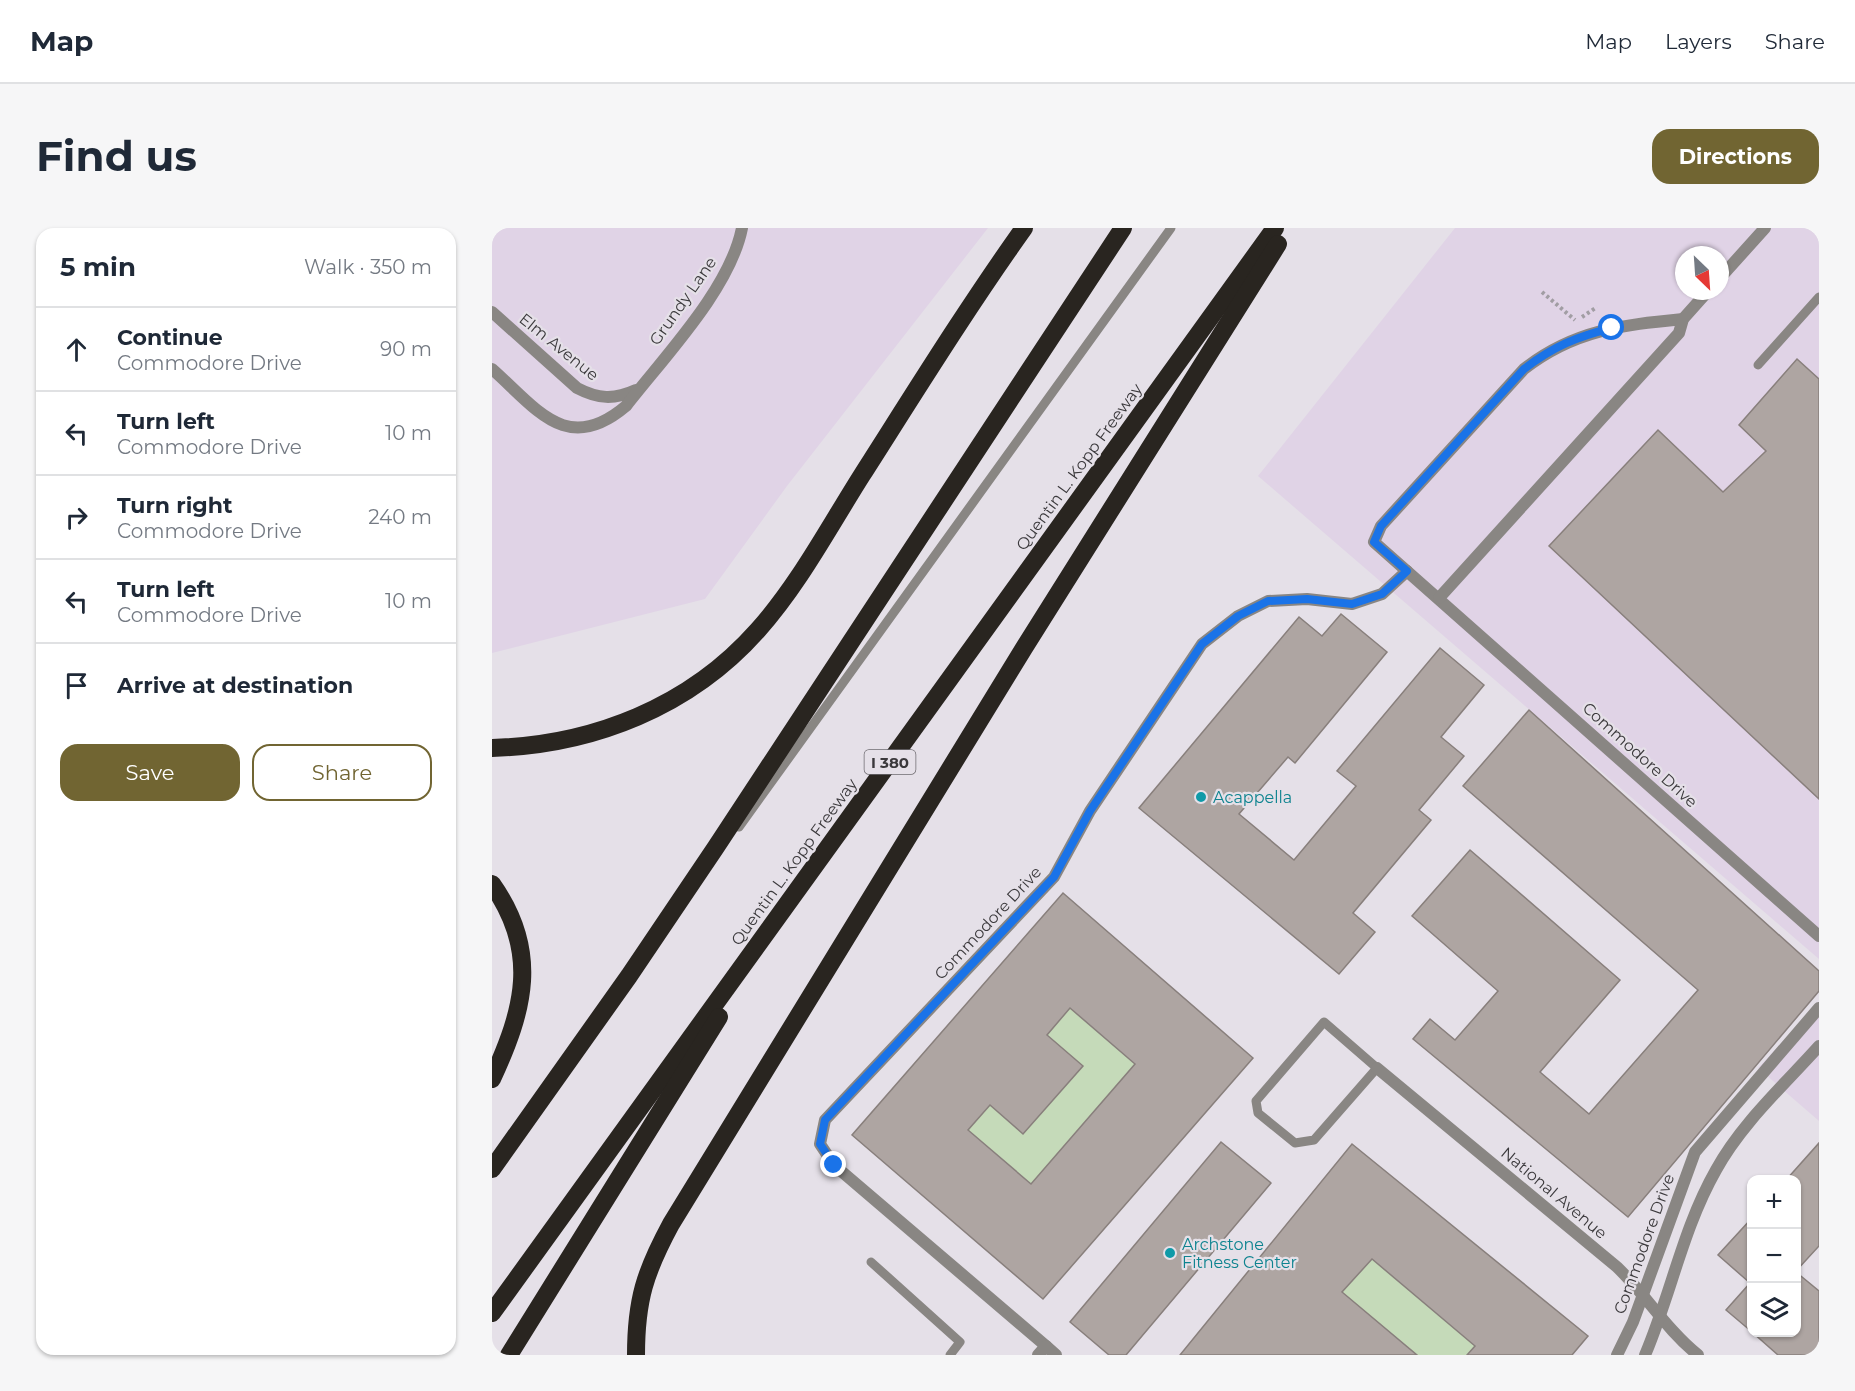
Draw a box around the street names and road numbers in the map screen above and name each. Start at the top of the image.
street label: Grundy Lane [646,253,720,349]
street label: Elm Avenue [515,309,603,385]
street label: Quentin L. Kopp Freeway [1012,380,1146,554]
street label: Commodore Drive [1579,698,1701,812]
road number: I 380 [864,750,916,774]
street label: Quentin L. Kopp Freeway [727,775,861,949]
street label: Commodore Drive [931,862,1045,984]
street label: National Avenue [1497,1143,1611,1243]
street label: Commodore Drive [1610,1171,1678,1317]

